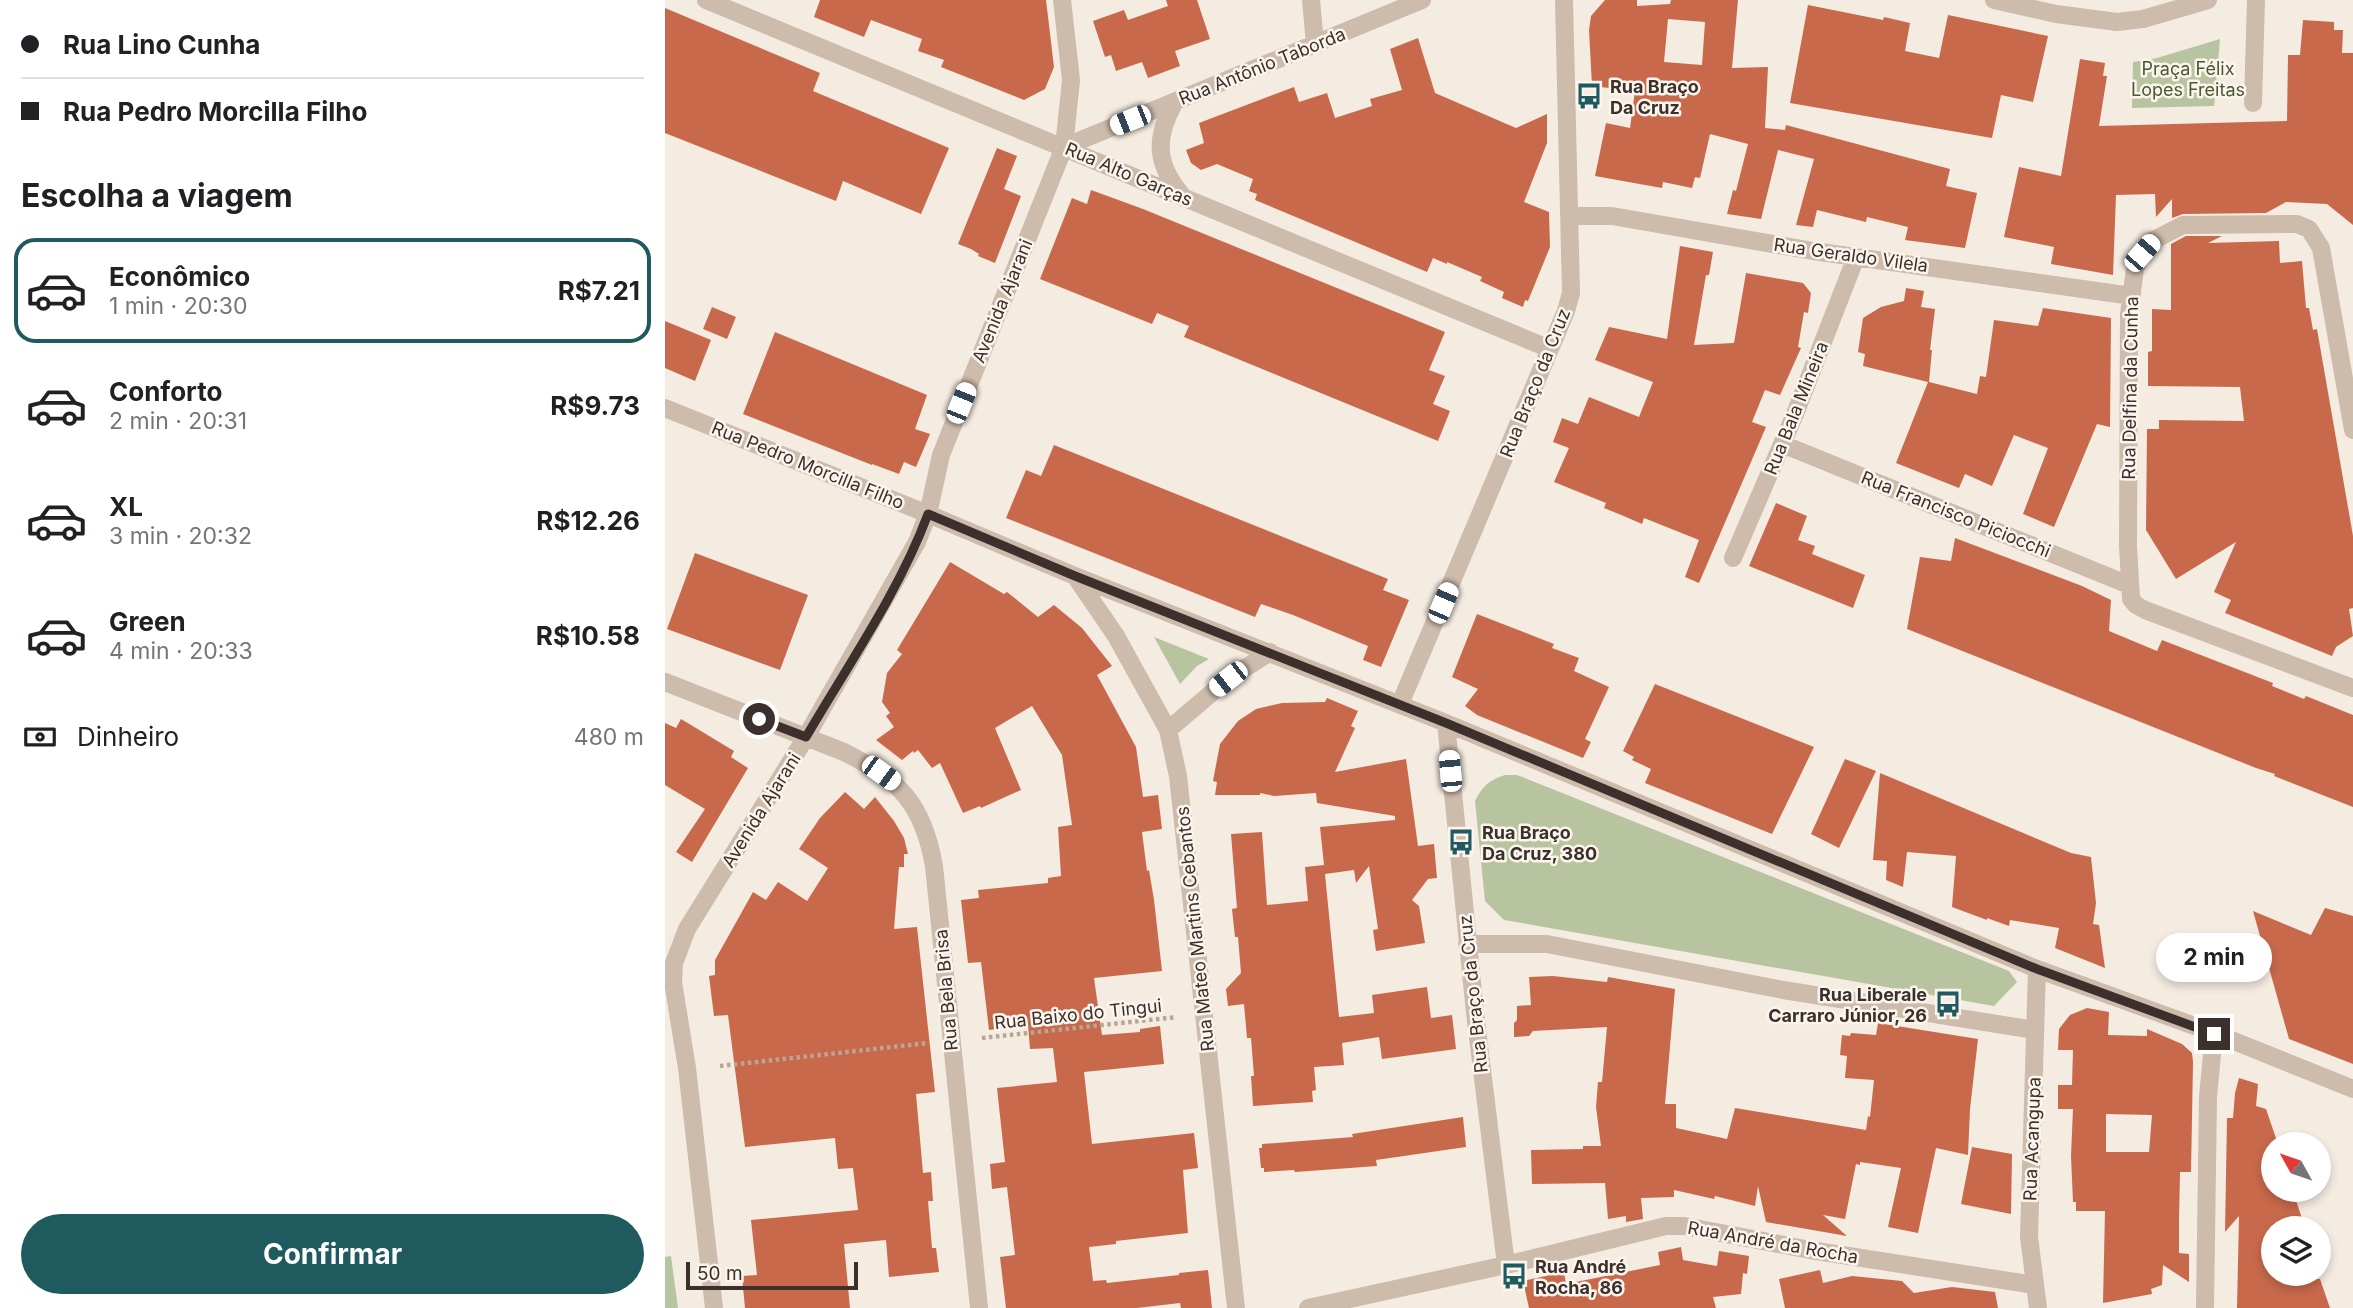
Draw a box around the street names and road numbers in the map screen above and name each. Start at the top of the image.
street label: Rua Antônio Taborda [1176,23,1348,109]
street label: Rua Alto Garças [1062,138,1196,210]
street label: Rua Geraldo Vilela [1773,234,1929,276]
street label: Avenida Ajarani [968,236,1036,366]
street label: Rua Delfina da Cunha [2118,296,2142,480]
street label: Rua Braço da Cruz [1496,305,1574,461]
street label: Rua Bala Mineira [1760,338,1832,478]
street label: Rua Pedro Morcilla Filho [709,417,907,513]
street label: Rua Francisco Piciocchi [1858,466,2054,562]
street label: Avenida Ajarani [717,749,805,871]
street label: Rua Mateo Martins Cebantos [1172,805,1218,1053]
street label: Rua Braço da Cruz [1454,914,1492,1074]
street label: Rua Bela Brisa [930,928,962,1052]
street label: Rua Baixo do Tingui [993,995,1163,1033]
street label: Rua Acangupa [2019,1077,2045,1201]
street label: Rua André da Rocha [1686,1217,1860,1267]

